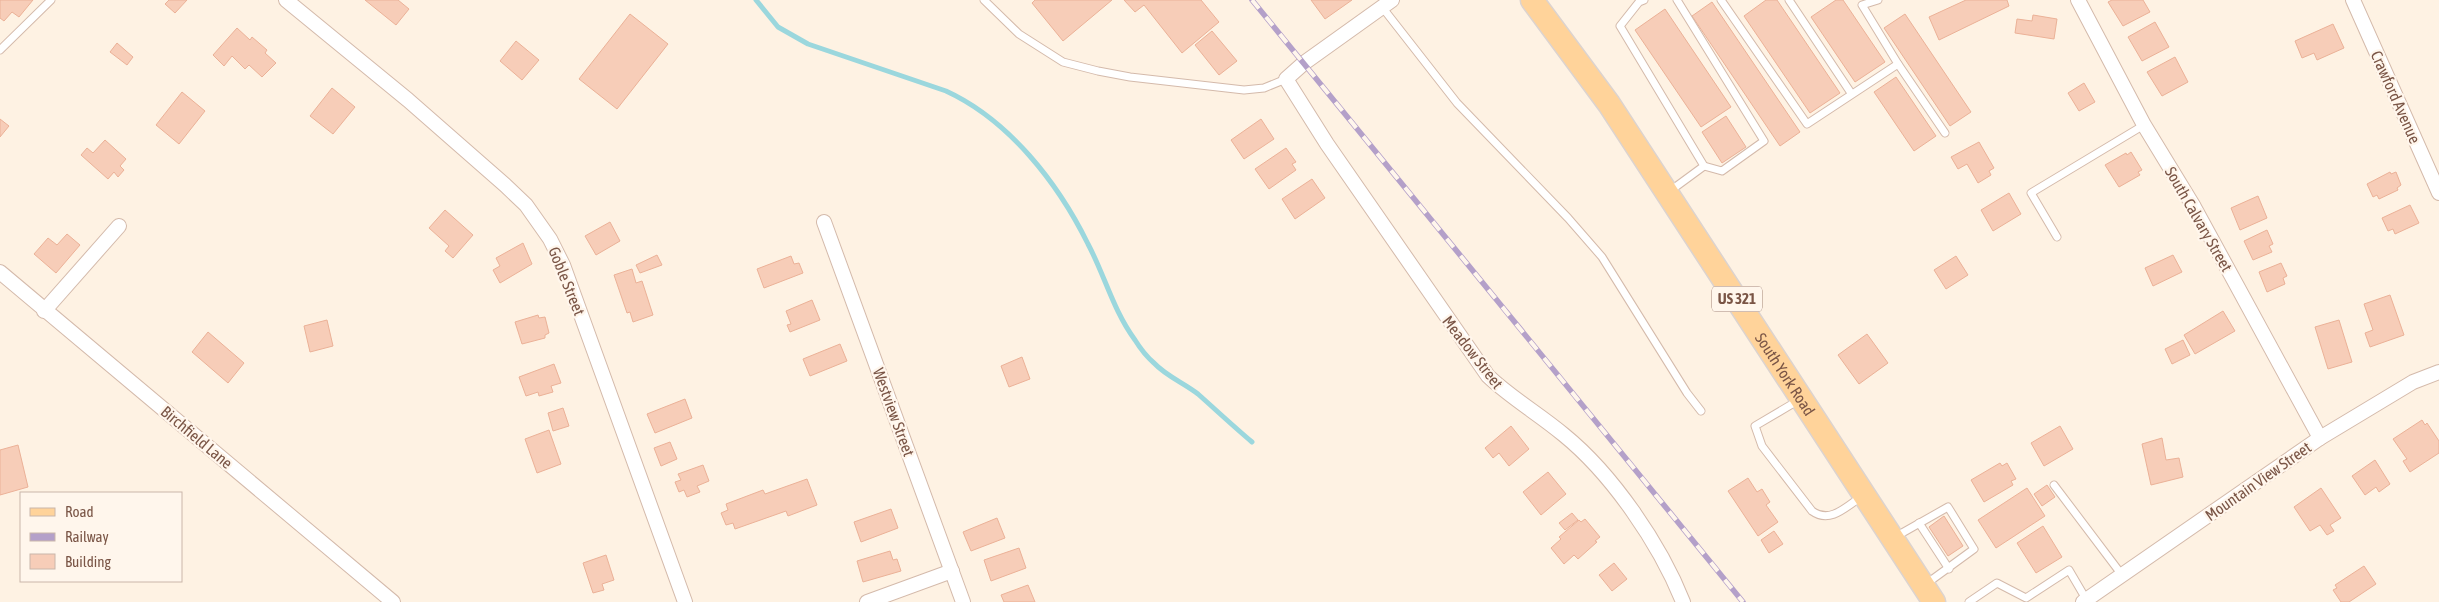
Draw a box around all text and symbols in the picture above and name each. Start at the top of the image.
street label: Crawford Avenue [2368,48,2424,146]
street label: South Calvary Street [2161,164,2236,275]
street label: Goble Street [545,244,589,318]
road number: US 321 [1712,286,1762,312]
street label: Meadow Street [1439,312,1507,392]
street label: South York Road [1752,330,1819,419]
street label: Westview Street [870,365,918,459]
street label: Birchfield Lane [158,402,236,472]
street label: Mountain View Street [2202,438,2315,524]
legend [20,492,182,582]
text: Road [65,503,94,520]
text: Railway [65,528,109,545]
text: Building [65,553,111,570]

